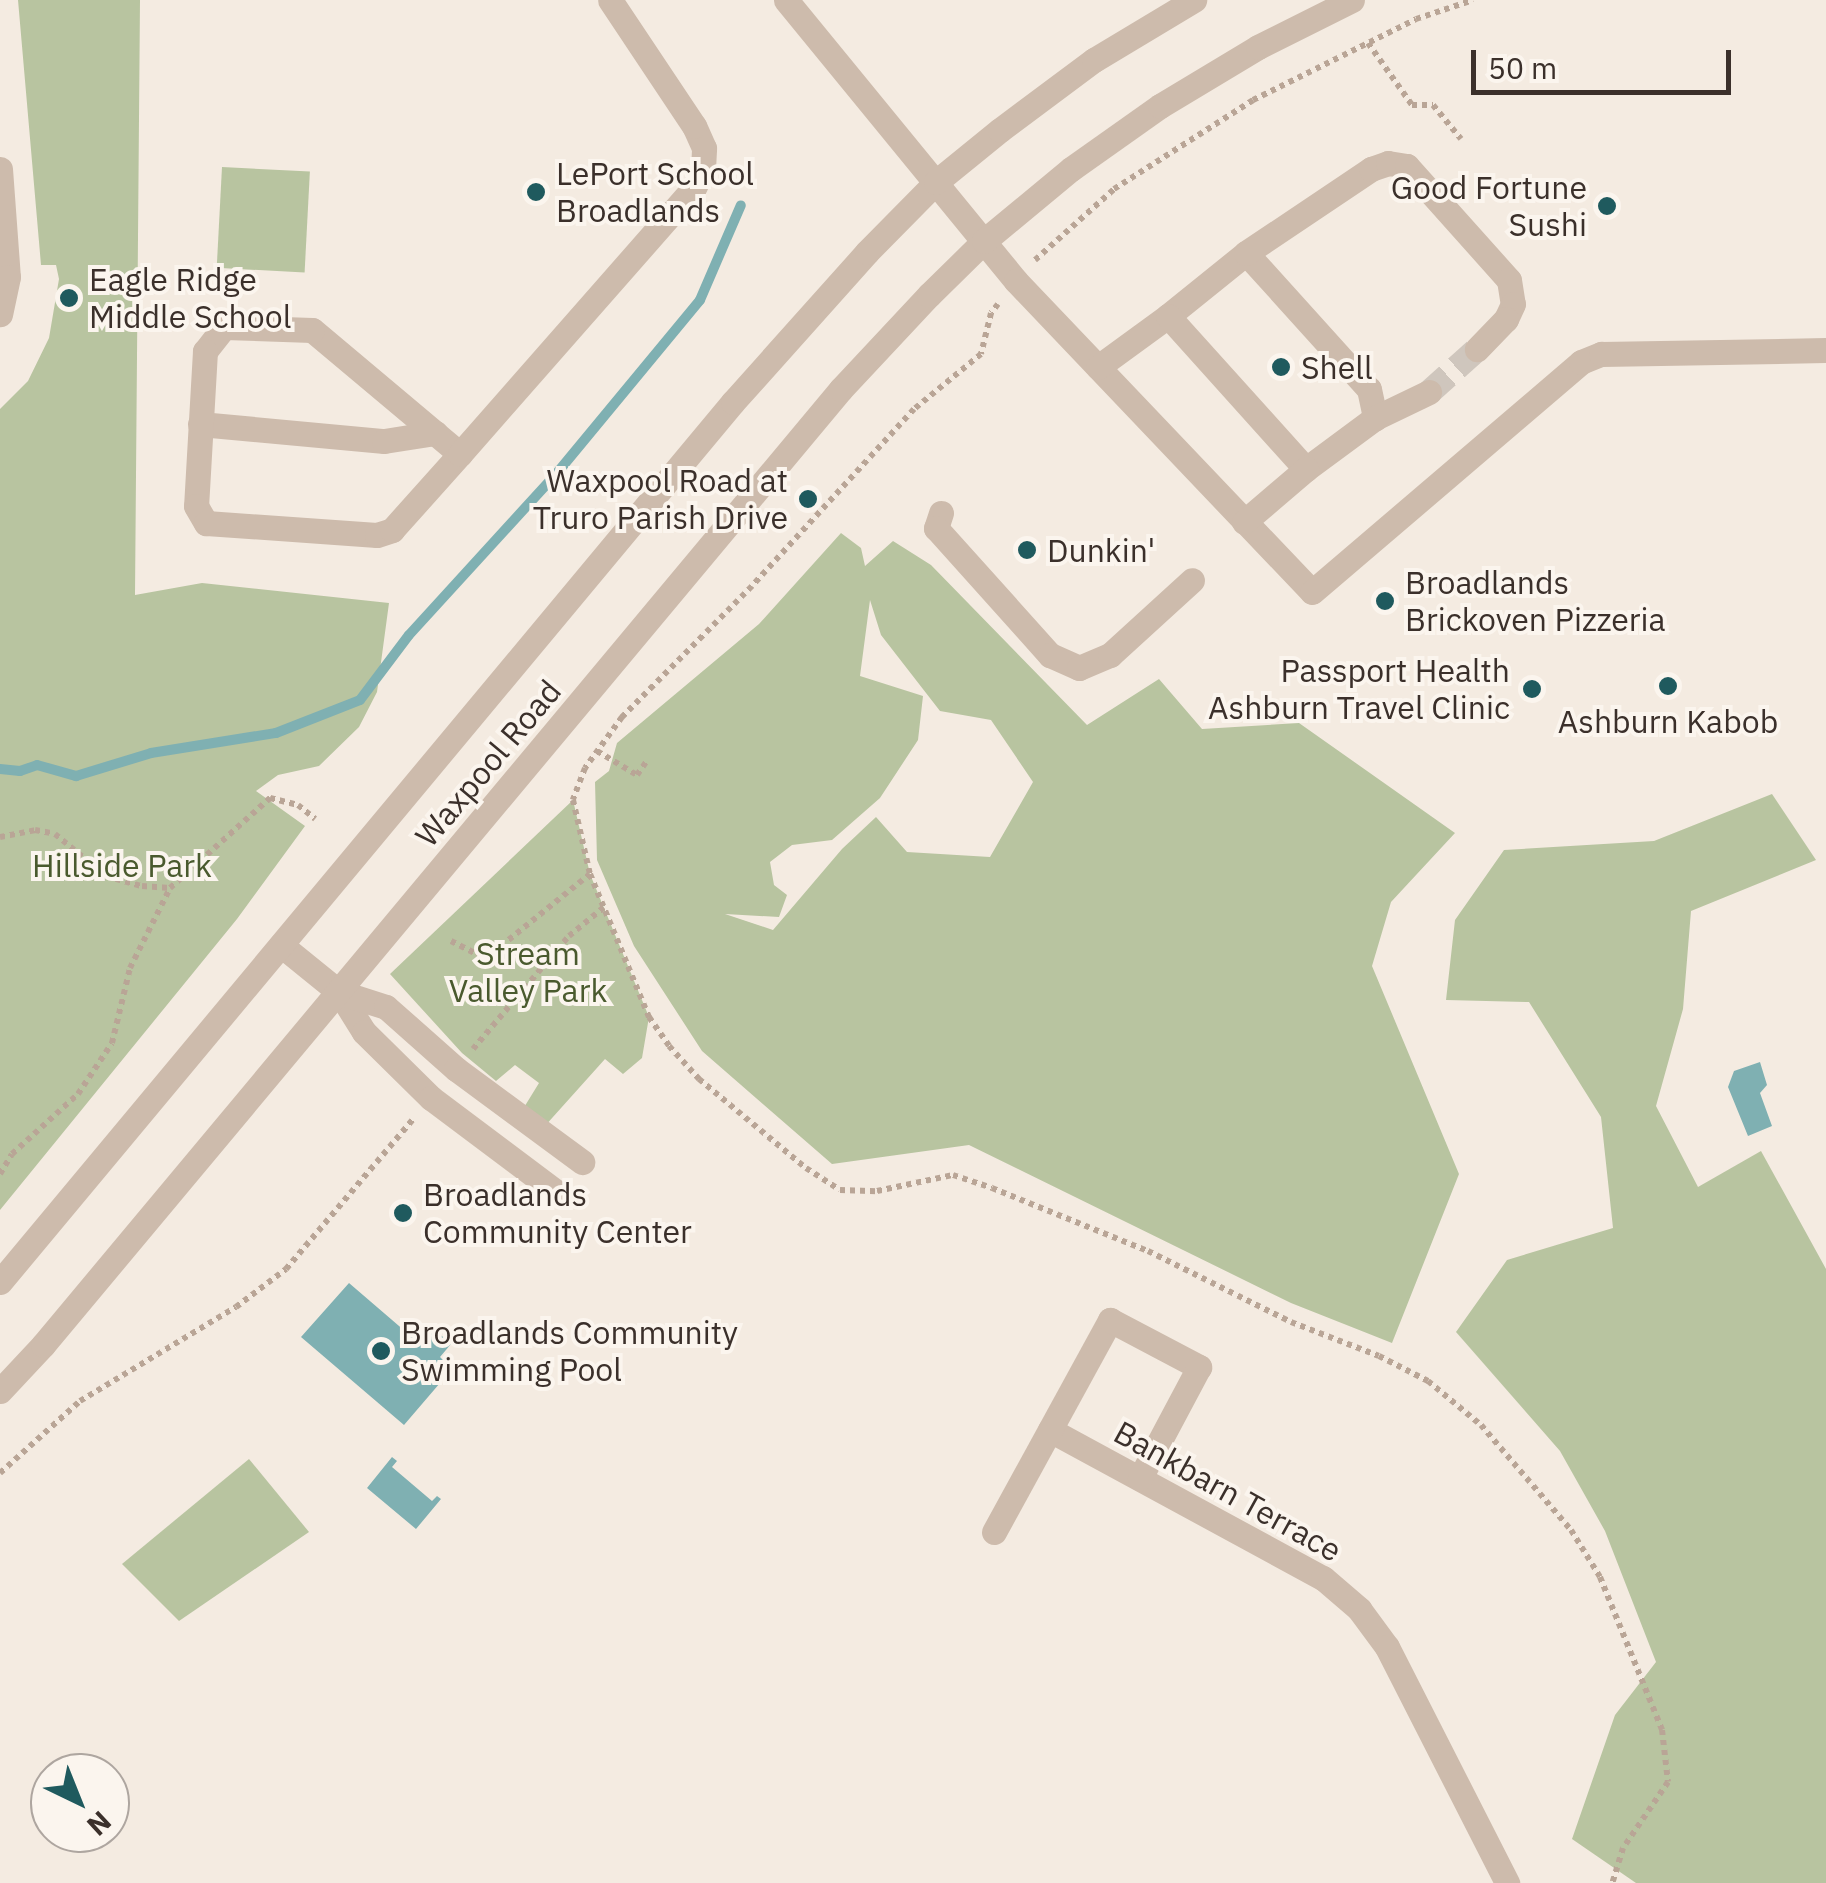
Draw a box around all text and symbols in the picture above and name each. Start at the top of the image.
scale bar [1476,30,1736,92]
text: 50 m [1488,48,1557,87]
place label: LePort School Broadlands [556,155,754,230]
place label: Good Fortune Sushi [1391,169,1587,244]
marker: LePort School Broadlands [525,181,547,203]
marker: Good Fortune Sushi [1596,195,1618,217]
place label: Eagle Ridge Middle School [89,261,291,336]
marker: Eagle Ridge Middle School [58,287,80,309]
place label: Shell [1301,348,1373,386]
marker: Shell [1270,356,1292,378]
place label: Waxpool Road at Truro Parish Drive [533,462,788,537]
marker: Waxpool Road at Truro Parish Drive [797,488,819,510]
place label: Dunkin' [1047,531,1155,569]
marker: Dunkin' [1016,539,1038,561]
place label: Broadlands Brickoven Pizzeria [1405,564,1666,639]
marker: Broadlands Brickoven Pizzeria [1374,590,1396,612]
place label: Passport Health Ashburn Travel Clinic [1208,652,1510,727]
street label: Waxpool Road [407,672,569,854]
marker: Ashburn Kabob [1657,675,1679,697]
marker: Passport Health Ashburn Travel Clinic [1519,676,1545,702]
place label: Ashburn Kabob [1558,702,1778,740]
park label: Hillside Park [32,846,212,884]
park label: Stream Valley Park [449,935,607,1010]
place label: Broadlands Community Center [423,1176,692,1251]
marker: Broadlands Community Center [392,1202,414,1224]
place label: Broadlands Community Swimming Pool [401,1314,738,1389]
marker: Broadlands Community Swimming Pool [370,1340,392,1362]
street label: Bankbarn Terrace [1108,1413,1348,1569]
north arrow [30,1753,130,1853]
text: N [79,1803,119,1844]

